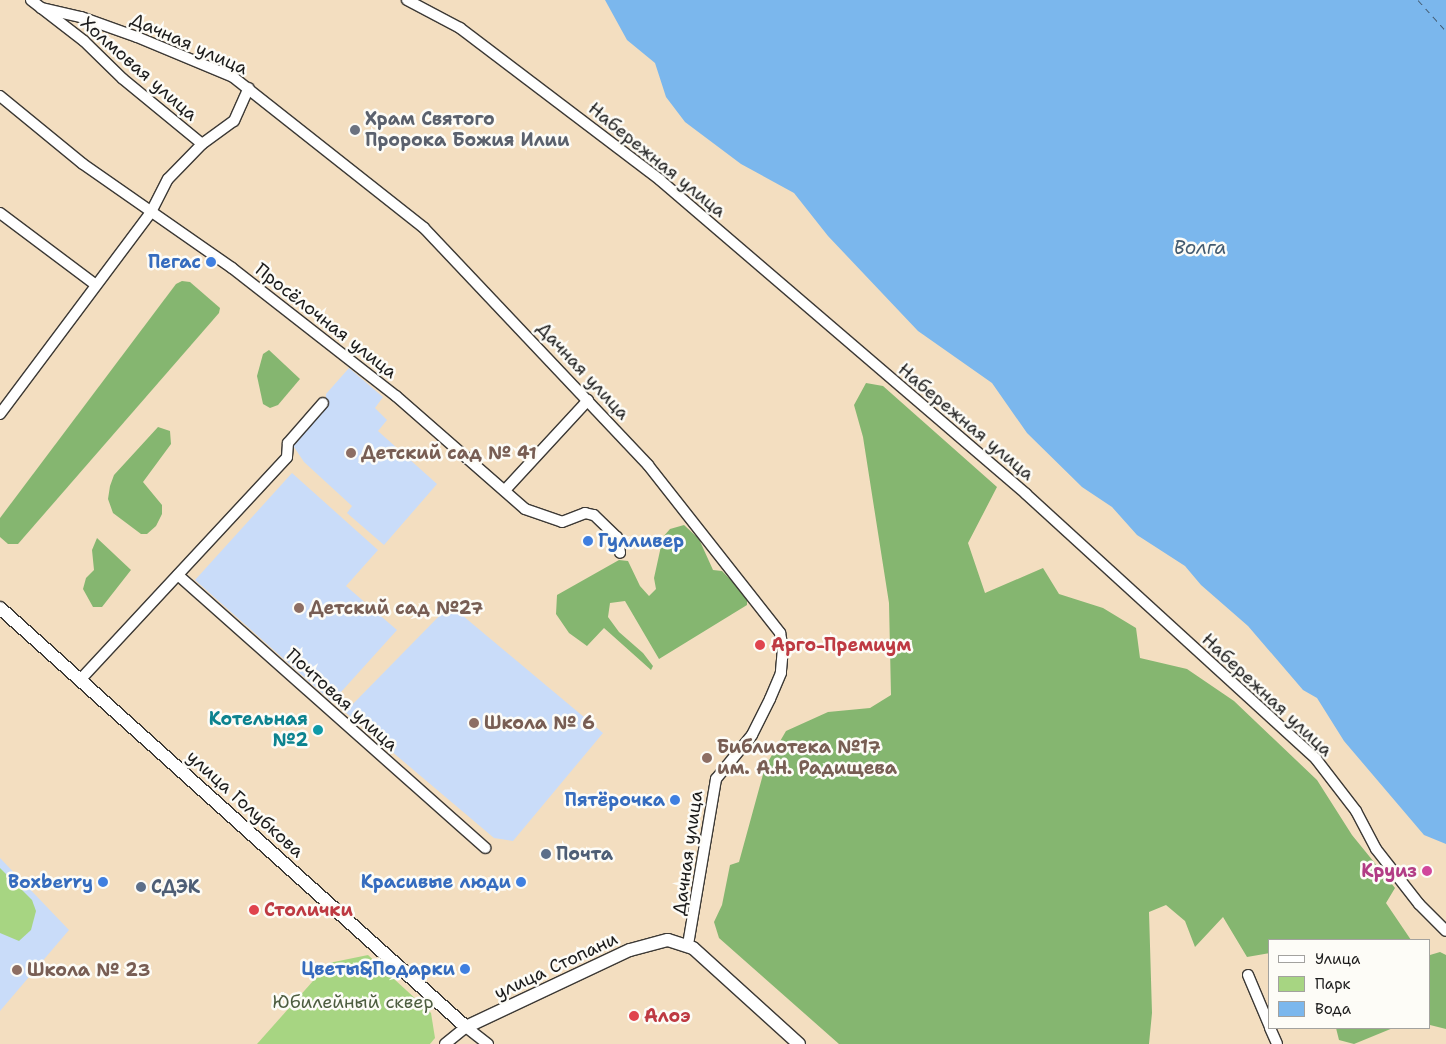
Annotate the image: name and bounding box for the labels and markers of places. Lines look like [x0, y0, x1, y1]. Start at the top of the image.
place label: Храм Святого Пророка Божия Илии [365, 109, 569, 152]
marker: Храм Святого Пророка Божия Илии [349, 124, 361, 136]
place label: Пегас [148, 251, 201, 273]
marker: Пегас [205, 256, 217, 268]
place label: Детский сад № 41 [361, 442, 537, 464]
marker: Детский сад № 41 [345, 447, 357, 459]
place label: Гулливер [598, 530, 684, 552]
marker: Гулливер [582, 535, 594, 547]
place label: Детский сад №27 [309, 597, 483, 619]
marker: Детский сад №27 [293, 602, 305, 614]
place label: Арго-Премиум [771, 634, 911, 656]
marker: Арго-Премиум [753, 638, 767, 652]
place label: Котельная №2 [209, 709, 308, 752]
place label: Школа № 6 [484, 712, 595, 734]
marker: Школа № 6 [468, 717, 480, 729]
marker: Котельная №2 [312, 724, 324, 736]
place label: Библиотека №17 им. А.Н. Радищева [717, 737, 897, 780]
marker: Библиотека №17 им. А.Н. Радищева [701, 752, 713, 764]
place label: Пятёрочка [565, 789, 665, 811]
marker: Пятёрочка [669, 794, 681, 806]
place label: Почта [556, 843, 613, 865]
marker: Почта [540, 848, 552, 860]
place label: Круиз [1361, 860, 1417, 882]
marker: Круиз [1421, 865, 1433, 877]
place label: Boxberry [8, 871, 93, 893]
place label: Красивые люди [361, 871, 511, 893]
marker: Boxberry [97, 876, 109, 888]
place label: СДЭК [151, 876, 200, 898]
marker: Красивые люди [515, 876, 527, 888]
marker: СДЭК [135, 881, 147, 893]
place label: Столички [264, 899, 353, 921]
marker: Столички [248, 904, 260, 916]
place label: Цветы&Подарки [301, 958, 455, 980]
place label: Школа № 23 [27, 959, 150, 981]
marker: Цветы&Подарки [459, 963, 471, 975]
marker: Школа № 23 [11, 964, 23, 976]
place label: Алоэ [644, 1005, 691, 1027]
marker: Алоэ [628, 1010, 640, 1022]

